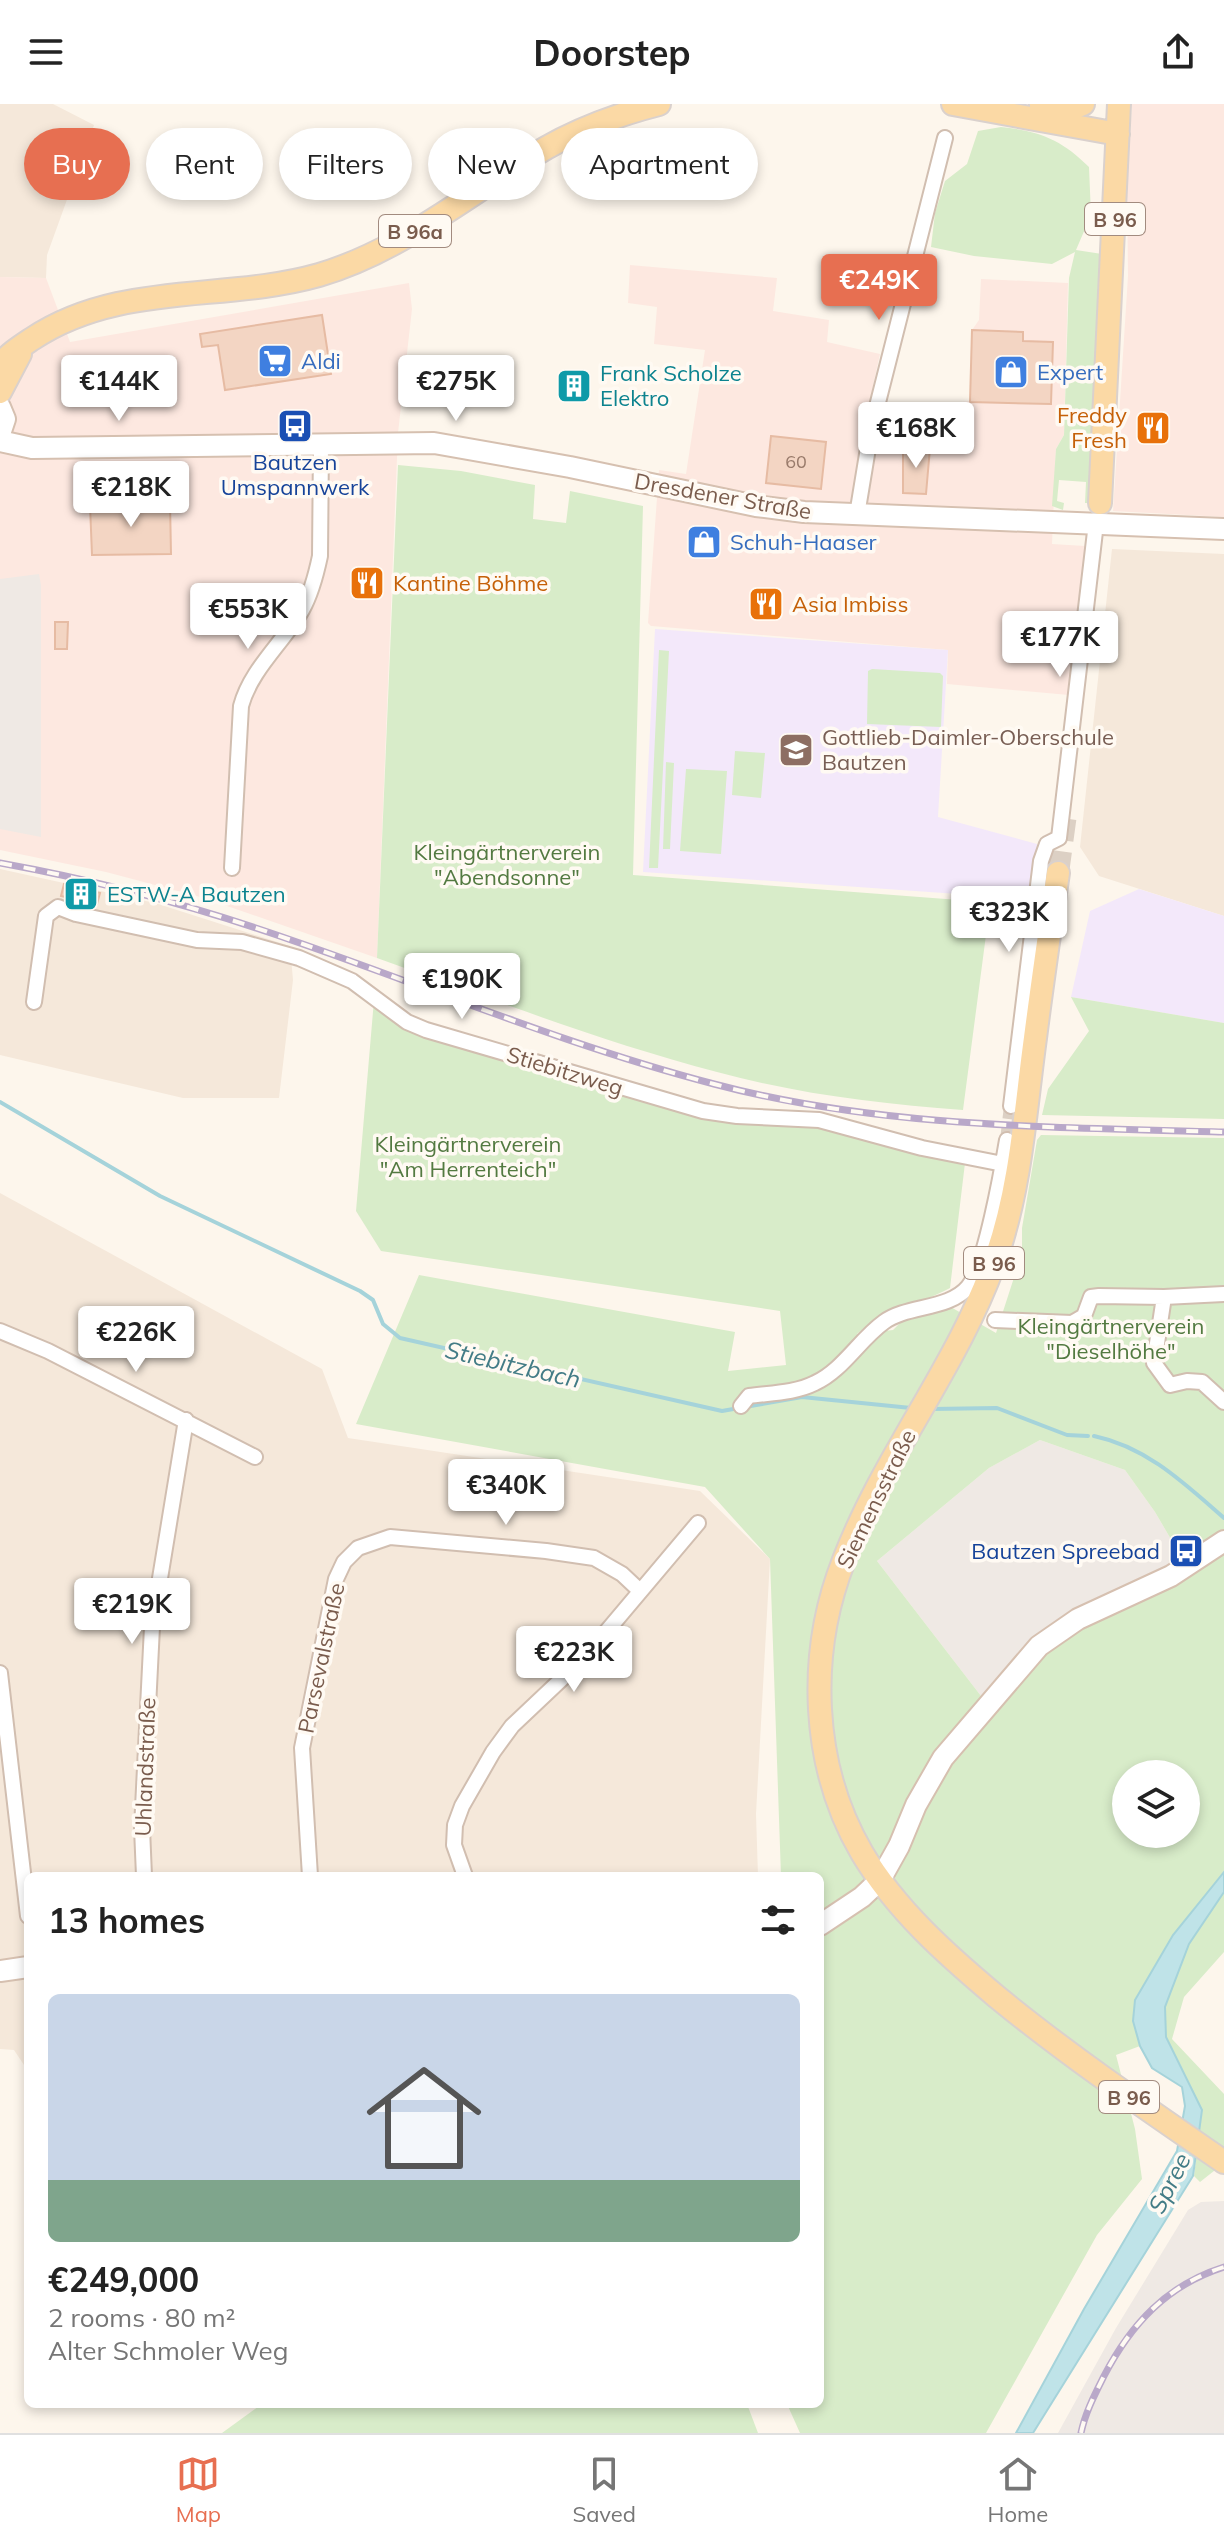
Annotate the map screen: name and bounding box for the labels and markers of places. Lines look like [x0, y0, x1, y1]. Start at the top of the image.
pin: €249K [823, 254, 935, 322]
supermarket icon: Aldi [256, 342, 294, 380]
place label: Aldi [301, 347, 341, 375]
shop icon: Expert [992, 353, 1030, 391]
pin: €144K [63, 355, 175, 423]
pin: €275K [400, 355, 512, 423]
place label: Expert [1037, 358, 1103, 386]
place label: Frank Scholze Elektro [600, 359, 742, 412]
building icon: Frank Scholze Elektro [555, 367, 593, 405]
place label: Freddy Fresh [1057, 401, 1127, 454]
pin: €168K [860, 402, 972, 470]
bus stop icon: Bautzen Umspannwerk [276, 407, 314, 445]
restaurant icon: Freddy Fresh [1134, 409, 1172, 447]
place label: Bautzen Umspannwerk [221, 448, 370, 501]
pin: €218K [75, 461, 187, 529]
shop icon: Schuh-Haaser [685, 523, 723, 561]
place label: Schuh-Haaser [730, 528, 877, 556]
restaurant icon: Kantine Böhme [348, 564, 386, 602]
place label: Kantine Böhme [393, 569, 548, 597]
pin: €553K [192, 583, 304, 651]
restaurant icon: Asia Imbiss [747, 585, 785, 623]
place label: Asia Imbiss [792, 590, 908, 618]
pin: €177K [1004, 611, 1116, 679]
place label: Gottlieb-Daimler-Oberschule Bautzen [822, 723, 1114, 776]
school or university icon: Gottlieb-Daimler-Oberschule Bautzen [777, 731, 815, 769]
building icon: ESTW-A Bautzen [62, 875, 100, 913]
place label: ESTW-A Bautzen [107, 880, 286, 908]
pin: €323K [953, 886, 1065, 954]
pin: €190K [406, 953, 518, 1021]
pin: €226K [80, 1306, 192, 1374]
pin: €340K [450, 1459, 562, 1527]
bus stop icon: Bautzen Spreebad [1167, 1532, 1205, 1570]
place label: Bautzen Spreebad [971, 1537, 1160, 1565]
pin: €219K [76, 1578, 188, 1646]
pin: €223K [518, 1626, 630, 1694]

